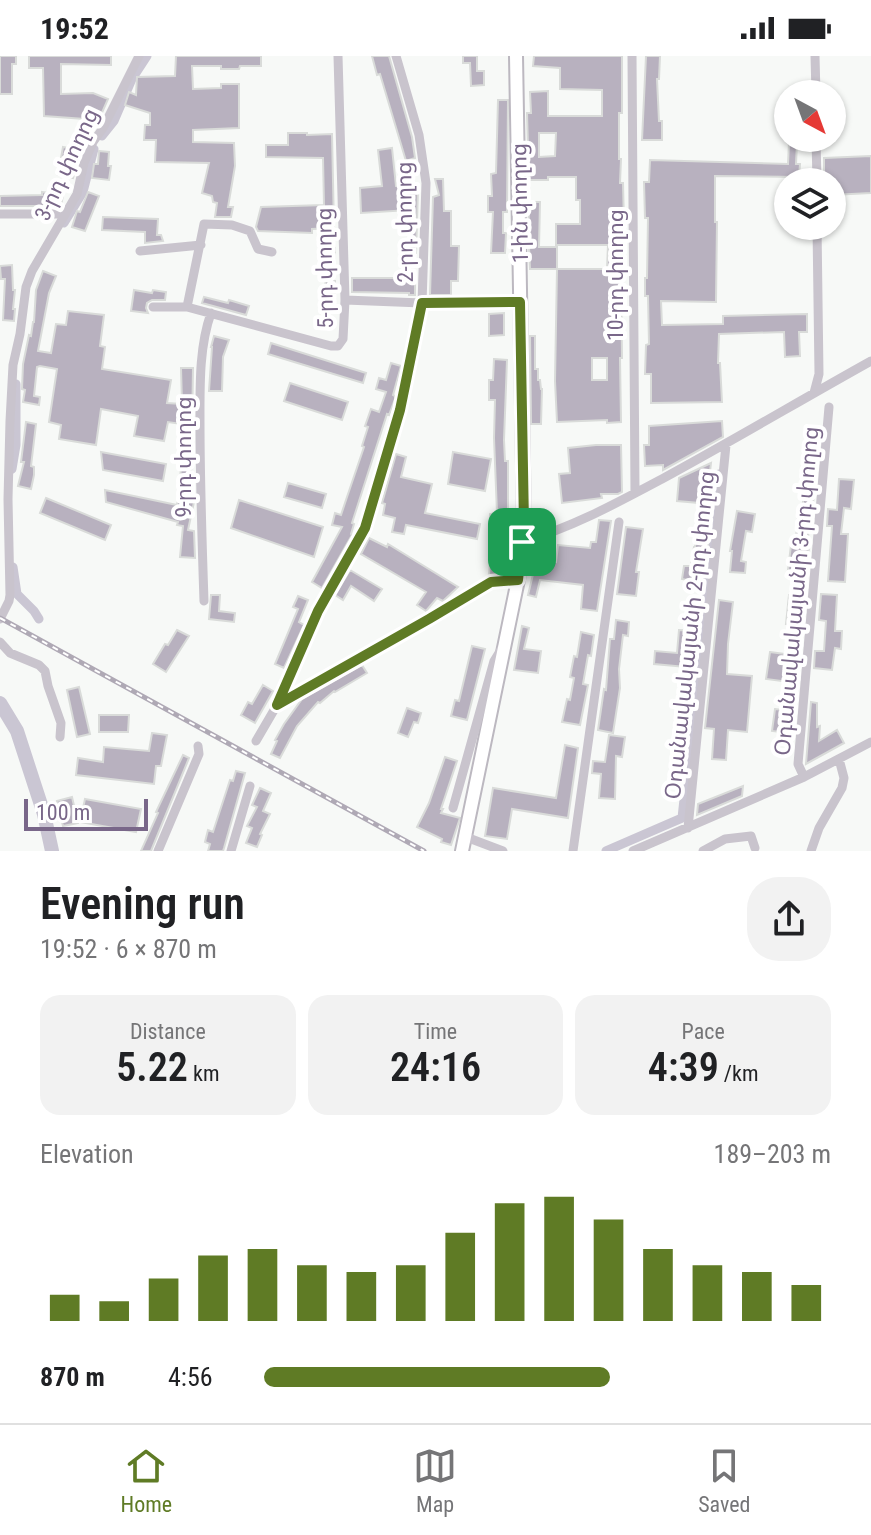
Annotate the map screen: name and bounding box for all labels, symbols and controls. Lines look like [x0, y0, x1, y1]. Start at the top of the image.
text: 19:52 [40, 11, 109, 46]
north arrow [774, 80, 846, 152]
map controls [774, 80, 846, 240]
street label: 3-րդ փողոց [30, 104, 103, 224]
street label: 1-ին փողոց [506, 143, 533, 263]
street label: 2-րդ փողոց [391, 161, 418, 283]
button: layers [774, 168, 846, 240]
street label: 5-րդ փողոց [311, 207, 338, 329]
street label: 10-րդ փողոց [603, 209, 628, 341]
street label: 9-րդ փողոց [171, 396, 196, 518]
street label: Օդանավակայանի 3-րդ փողոց [770, 425, 823, 757]
street label: Օդանավակայանի 2-րդ փողոց [660, 470, 719, 801]
pin [488, 508, 556, 576]
icon: arrive [500, 520, 544, 564]
scale bar [24, 795, 148, 831]
text: 100 m [36, 800, 90, 825]
button: share [747, 877, 831, 961]
text: Evening run [40, 878, 245, 930]
text: 19:52 · 6 × 870 m [40, 934, 217, 964]
text: Distance [130, 1019, 206, 1044]
text: Time [414, 1019, 457, 1044]
text: Pace [682, 1019, 725, 1044]
text: 5.22 [116, 1044, 188, 1091]
text: 24:16 [390, 1044, 481, 1091]
text: 4:39 [648, 1044, 719, 1091]
text: km [188, 1061, 219, 1086]
text: /km [719, 1061, 758, 1086]
text: Elevation [40, 1139, 134, 1169]
text: 189–203 m [714, 1139, 831, 1169]
text: 870 m [40, 1362, 105, 1392]
text: 4:56 [168, 1362, 213, 1392]
tab: Home [121, 1444, 172, 1517]
tab: Map [413, 1444, 457, 1517]
tab: Saved [698, 1444, 750, 1517]

